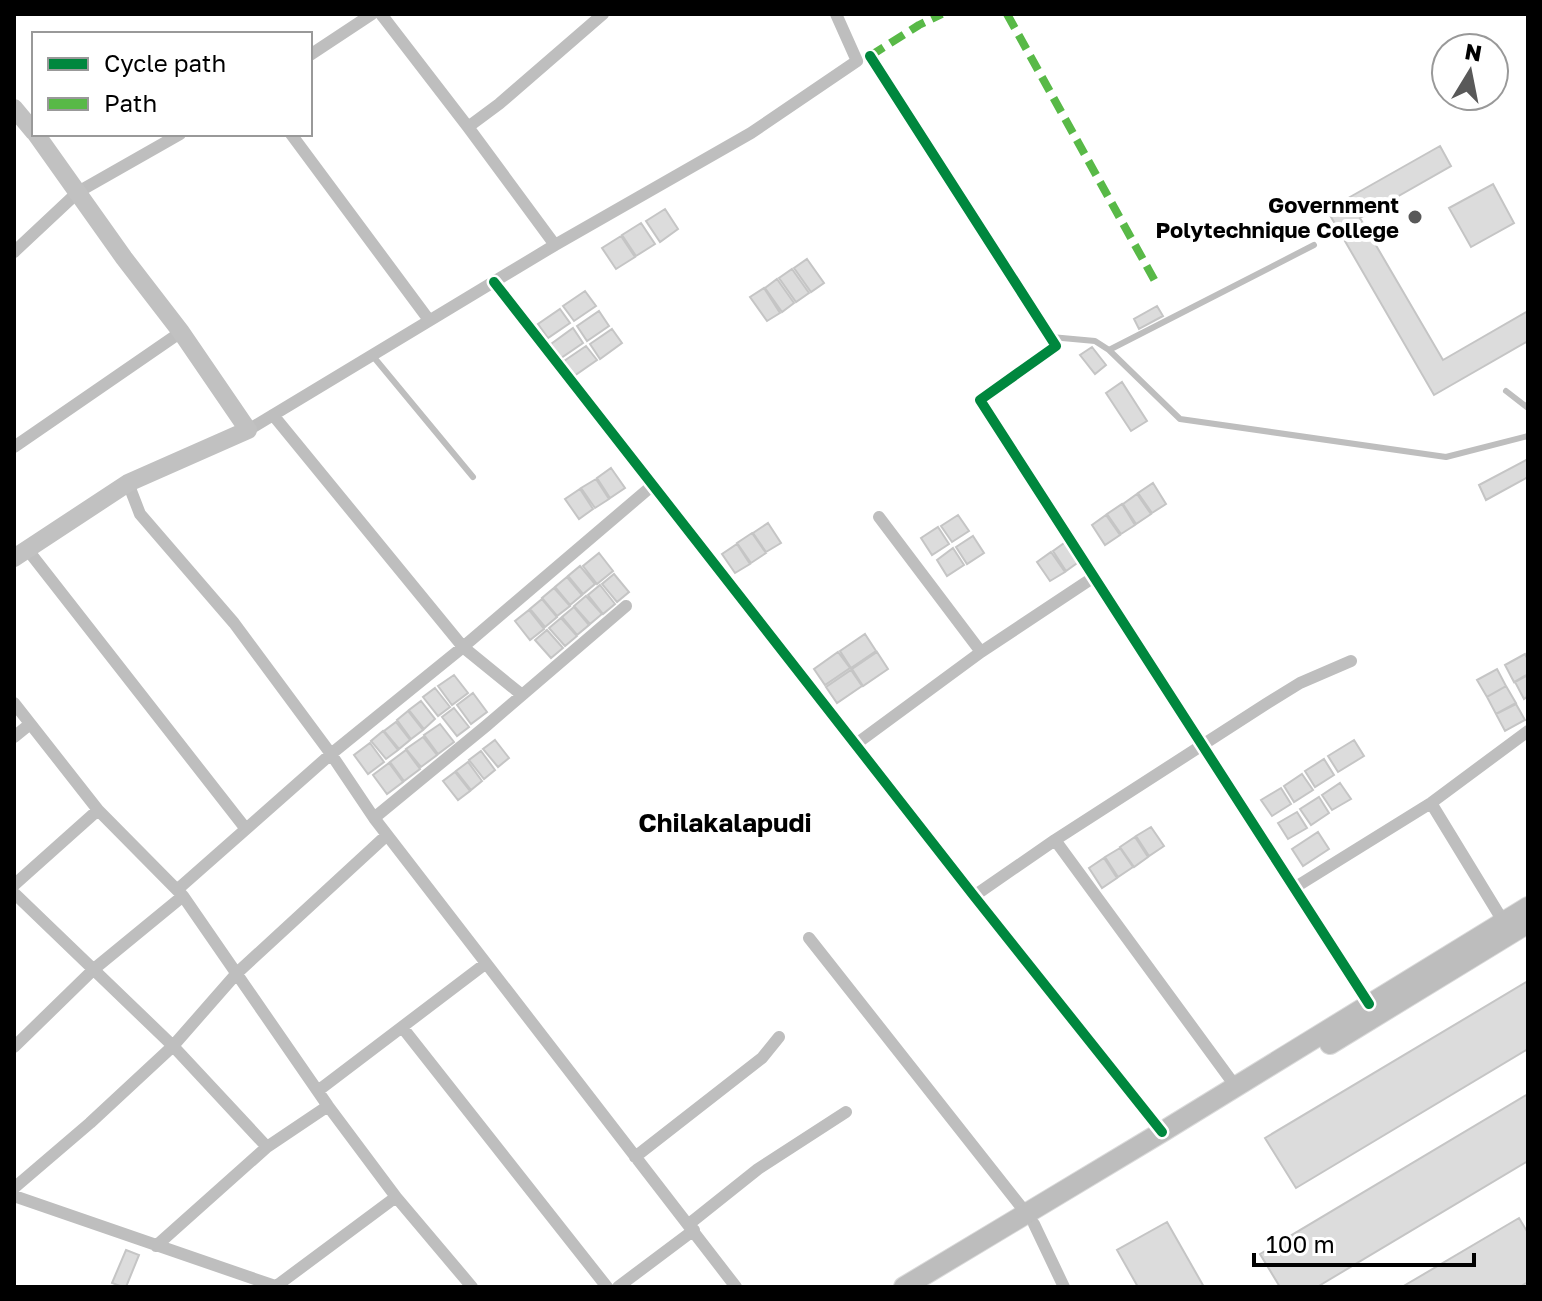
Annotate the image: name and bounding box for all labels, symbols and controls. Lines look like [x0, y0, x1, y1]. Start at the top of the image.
legend [32, 32, 312, 136]
north arrow [1430, 32, 1510, 112]
text: N [1463, 37, 1484, 67]
text: Cycle path [104, 48, 226, 77]
text: Path [104, 88, 157, 117]
place label: Government Polytechnique College [1156, 191, 1399, 243]
marker: Government Polytechnique College [1406, 208, 1424, 226]
district label: Chilakalapudi [638, 807, 812, 838]
scale bar [1254, 1217, 1474, 1267]
text: 100 m [1266, 1229, 1335, 1258]

